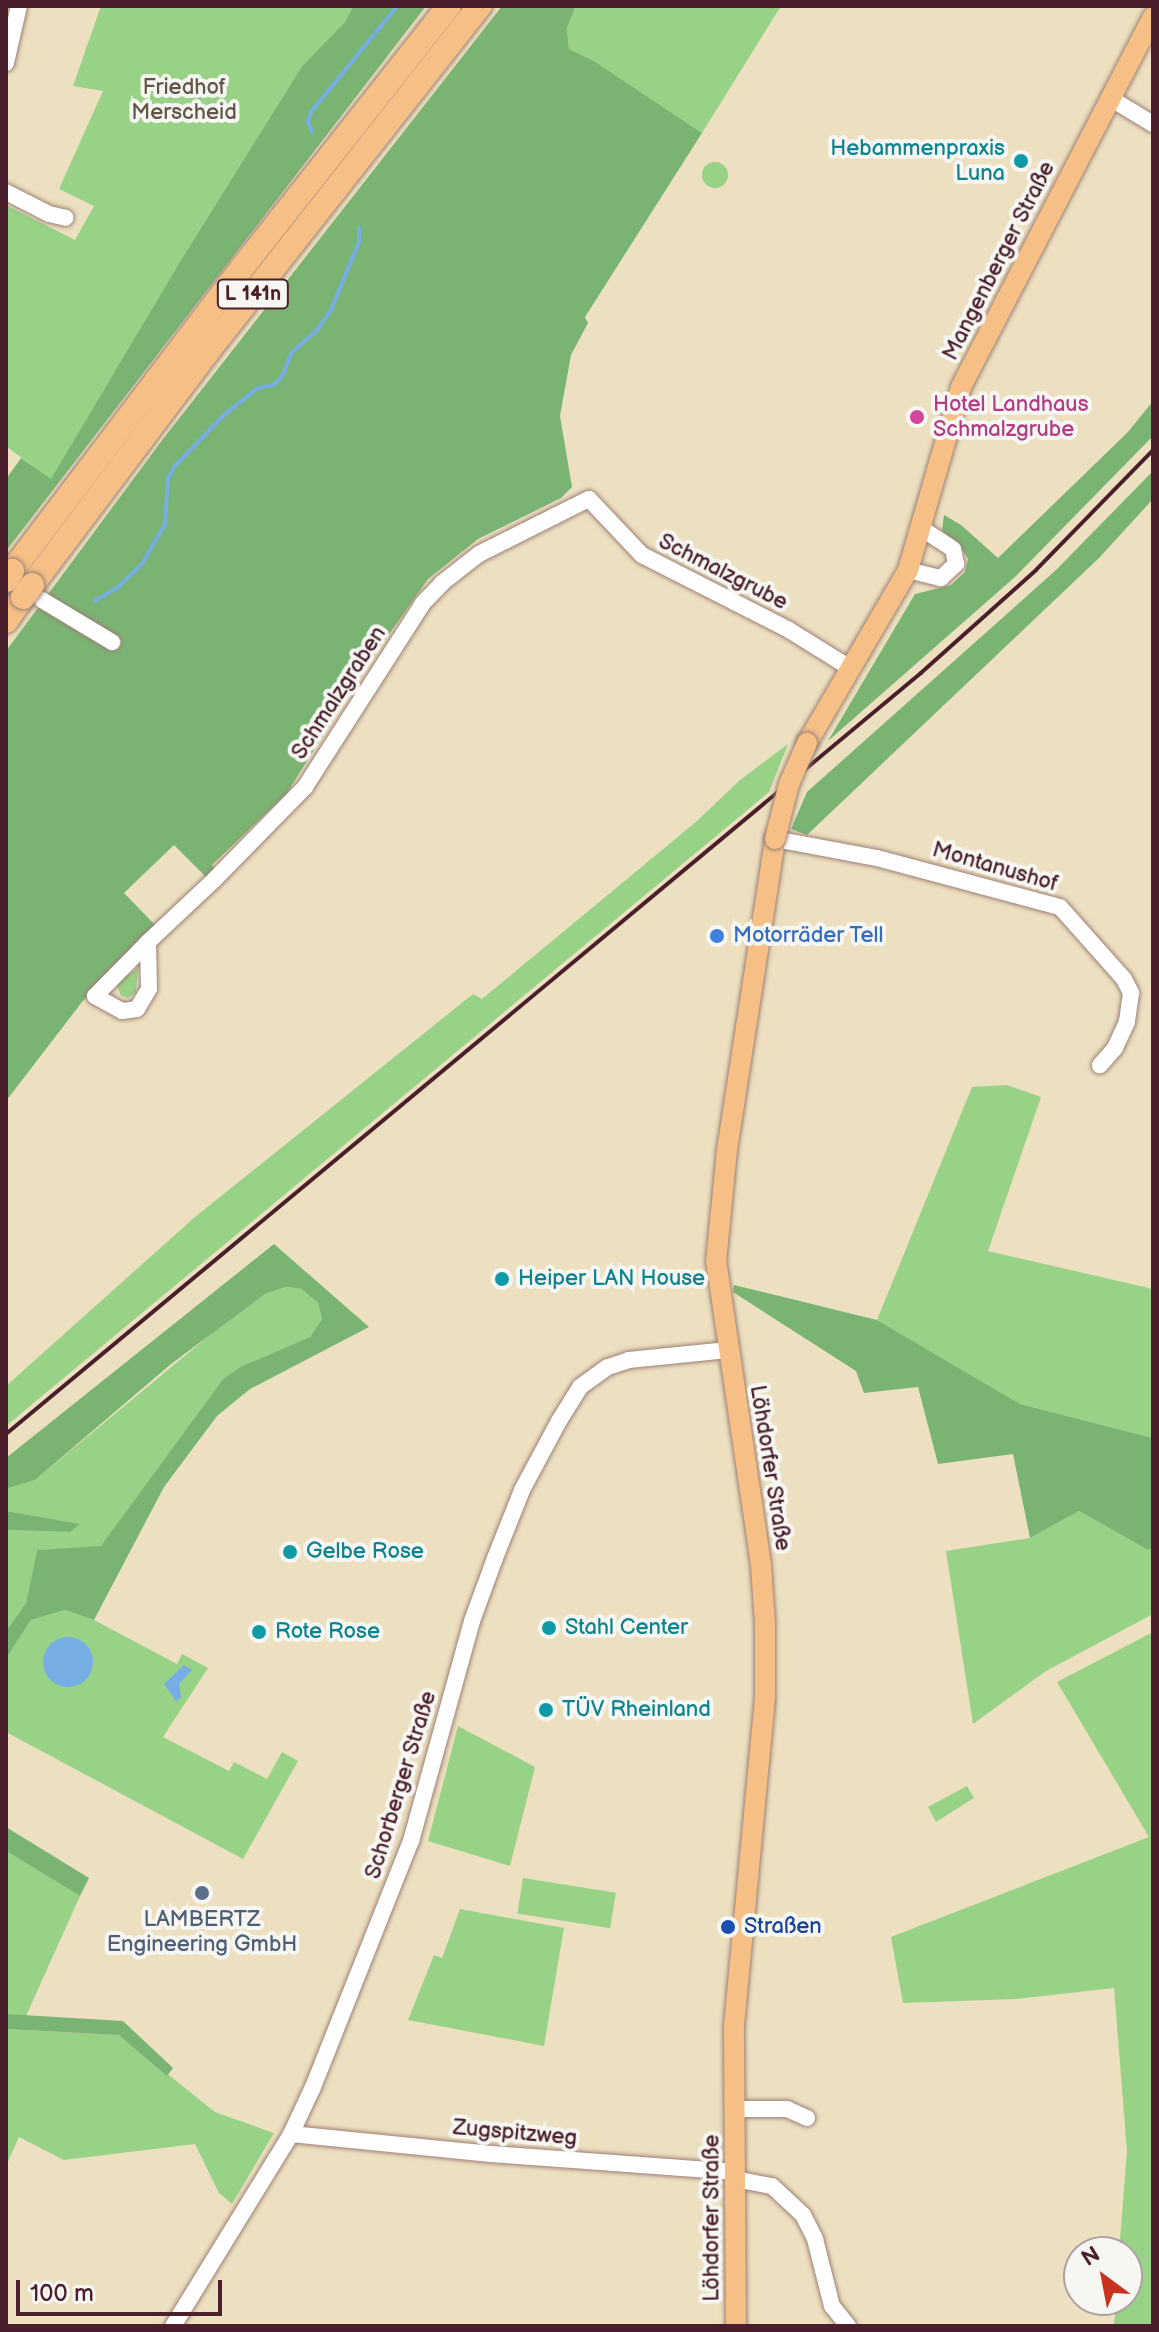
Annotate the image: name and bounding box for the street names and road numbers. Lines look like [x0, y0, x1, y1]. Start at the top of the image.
street label: Mangenberger Straße [937, 157, 1061, 365]
road number: L 141n [215, 278, 291, 310]
street label: Schmalzgrube [654, 528, 792, 616]
street label: Schmalzgraben [286, 621, 392, 765]
street label: Montanushof [929, 836, 1061, 898]
street label: Löhdorfer Straße [744, 1383, 796, 1553]
street label: Schorberger Straße [360, 1688, 442, 1882]
street label: Zugspitzweg [452, 2114, 578, 2152]
street label: Löhdorfer Straße [699, 2134, 725, 2302]

